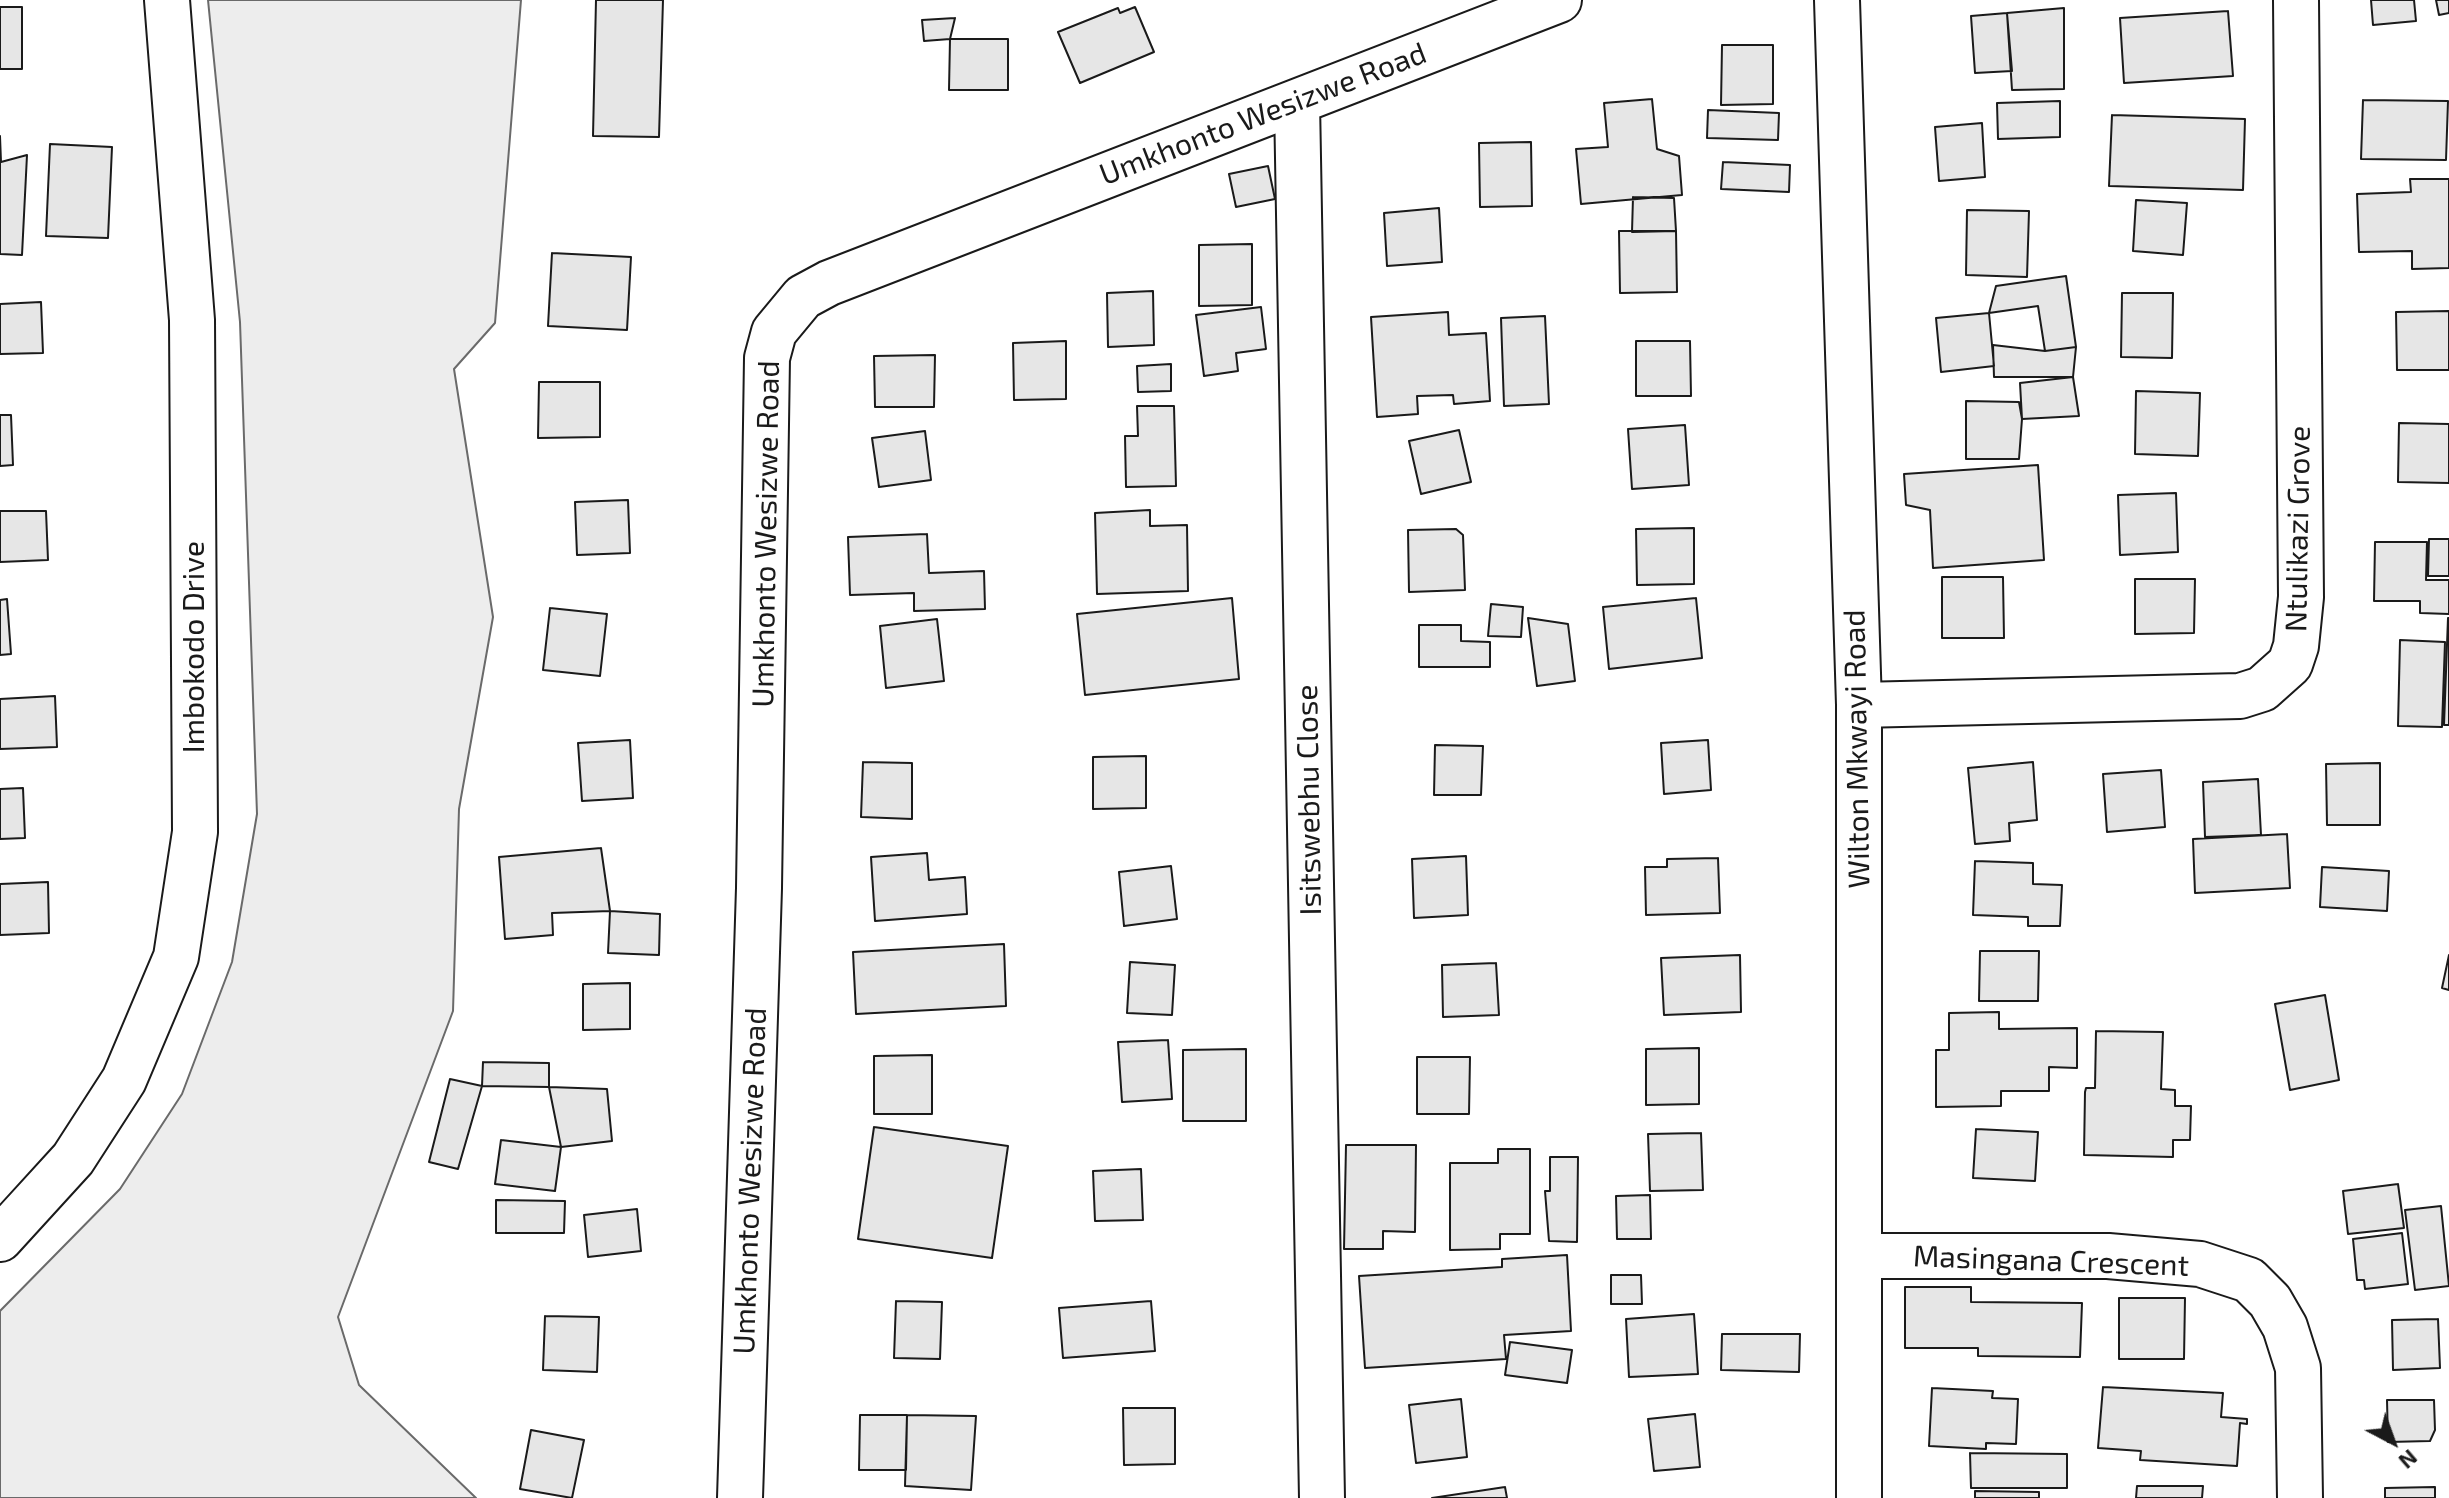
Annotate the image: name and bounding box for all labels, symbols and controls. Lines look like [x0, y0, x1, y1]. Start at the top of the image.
street label: Umkhonto Wesizwe Road [1095, 35, 1431, 193]
street label: Umkhonto Wesizwe Road [745, 360, 787, 708]
street label: Ntulikazi Grove [2278, 426, 2318, 632]
street label: Imbokodo Drive [176, 541, 212, 753]
street label: Wilton Mkwayi Road [1837, 609, 1877, 889]
street label: Isitswebhu Close [1289, 684, 1329, 916]
street label: Umkhonto Wesizwe Road [726, 1007, 774, 1355]
street label: Masingana Crescent [1912, 1238, 2190, 1284]
north arrow [2353, 1402, 2433, 1482]
text: N [2394, 1445, 2423, 1475]

